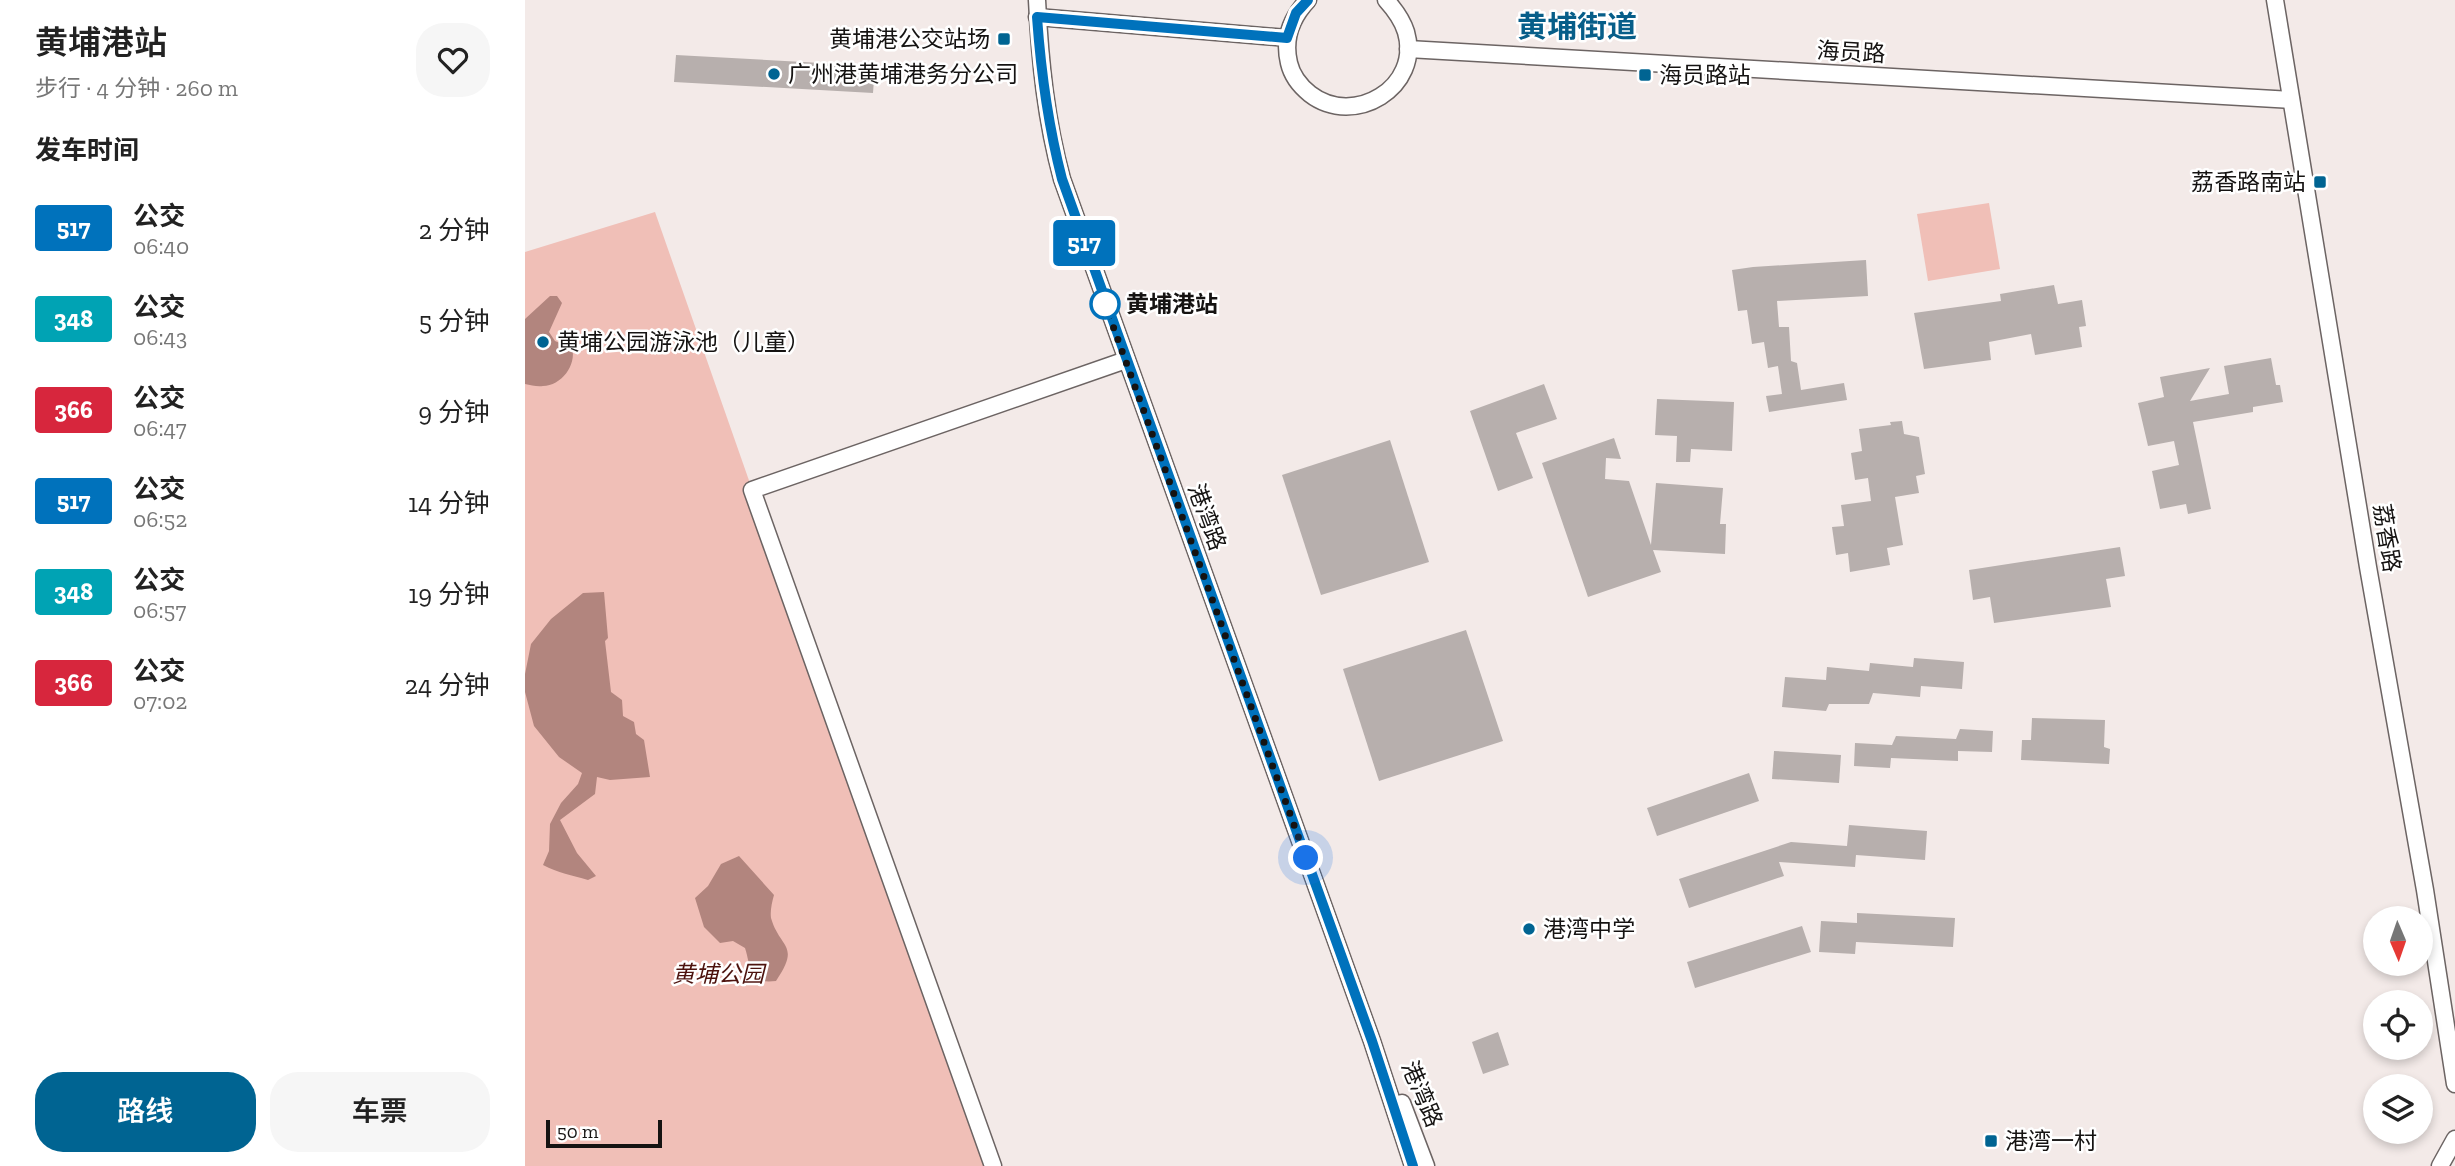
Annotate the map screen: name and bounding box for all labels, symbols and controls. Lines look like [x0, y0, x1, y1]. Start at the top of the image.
district label: 黄埔街道 [1517, 9, 1637, 45]
text: 黄埔港站 [35, 23, 167, 62]
button: heart [416, 23, 490, 97]
place label: 黄埔港公交站场 [829, 25, 990, 53]
marker: 黄埔港公交站场 [996, 31, 1012, 47]
street label: 海员路 [1816, 36, 1886, 68]
place label: 广州港黄埔港务分公司 [788, 60, 1018, 88]
place label: 海员路站 [1659, 61, 1751, 89]
marker: 广州港黄埔港务分公司 [766, 66, 782, 82]
marker: 海员路站 [1637, 67, 1653, 83]
text: 步行 · 4 分钟 · 260 m [35, 74, 238, 102]
text: 发车时间 [35, 134, 139, 166]
place label: 荔香路南站 [2191, 168, 2306, 196]
marker: 荔香路南站 [2312, 174, 2328, 190]
text: 公交 [133, 200, 185, 232]
text: 517 [57, 213, 90, 242]
text: 2 分钟 [419, 214, 490, 246]
line badge: 517 [1044, 220, 1124, 266]
text: 517 [1067, 228, 1101, 257]
text: 06:40 [133, 232, 189, 260]
marker: 黄埔港站 [1090, 289, 1120, 319]
place label: 黄埔港站 [1126, 290, 1218, 318]
text: 公交 [133, 291, 185, 323]
text: 348 [54, 304, 93, 333]
text: 5 分钟 [419, 305, 490, 337]
text: 06:43 [133, 323, 187, 351]
place label: 黄埔公园游泳池（儿童） [557, 328, 810, 356]
marker: 黄埔公园游泳池（儿童） [535, 334, 551, 350]
text: 公交 [133, 382, 185, 414]
text: 366 [54, 395, 93, 424]
text: 9 分钟 [418, 396, 490, 428]
text: 06:47 [133, 414, 186, 442]
text: 公交 [133, 473, 185, 505]
street label: 港湾路 [1182, 480, 1232, 554]
text: 517 [57, 486, 90, 515]
text: 14 分钟 [408, 487, 490, 519]
street label: 荔香路 [2368, 502, 2406, 574]
text: 06:52 [133, 505, 187, 533]
text: 公交 [133, 564, 185, 596]
text: 348 [54, 577, 93, 606]
text: 19 分钟 [408, 578, 490, 610]
text: 06:57 [133, 596, 186, 624]
text: 公交 [133, 655, 185, 687]
text: 366 [54, 668, 93, 697]
text: 24 分钟 [405, 669, 490, 701]
text: 07:02 [133, 687, 187, 715]
your location [1288, 840, 1323, 875]
north arrow [2363, 906, 2433, 976]
map controls [2363, 906, 2433, 1144]
place label: 港湾中学 [1543, 915, 1635, 943]
marker: 港湾中学 [1521, 921, 1537, 937]
park label: 黄埔公园 [672, 960, 767, 988]
button: locate [2363, 990, 2433, 1060]
street label: 港湾路 [1396, 1057, 1448, 1131]
button: 路线 [35, 1072, 256, 1152]
button: 车票 [270, 1072, 490, 1152]
button: layers [2363, 1074, 2433, 1144]
scale bar [546, 1117, 661, 1149]
text: 50 m [557, 1120, 598, 1143]
place label: 港湾一村 [2005, 1127, 2097, 1155]
marker: 港湾一村 [1983, 1133, 1999, 1149]

